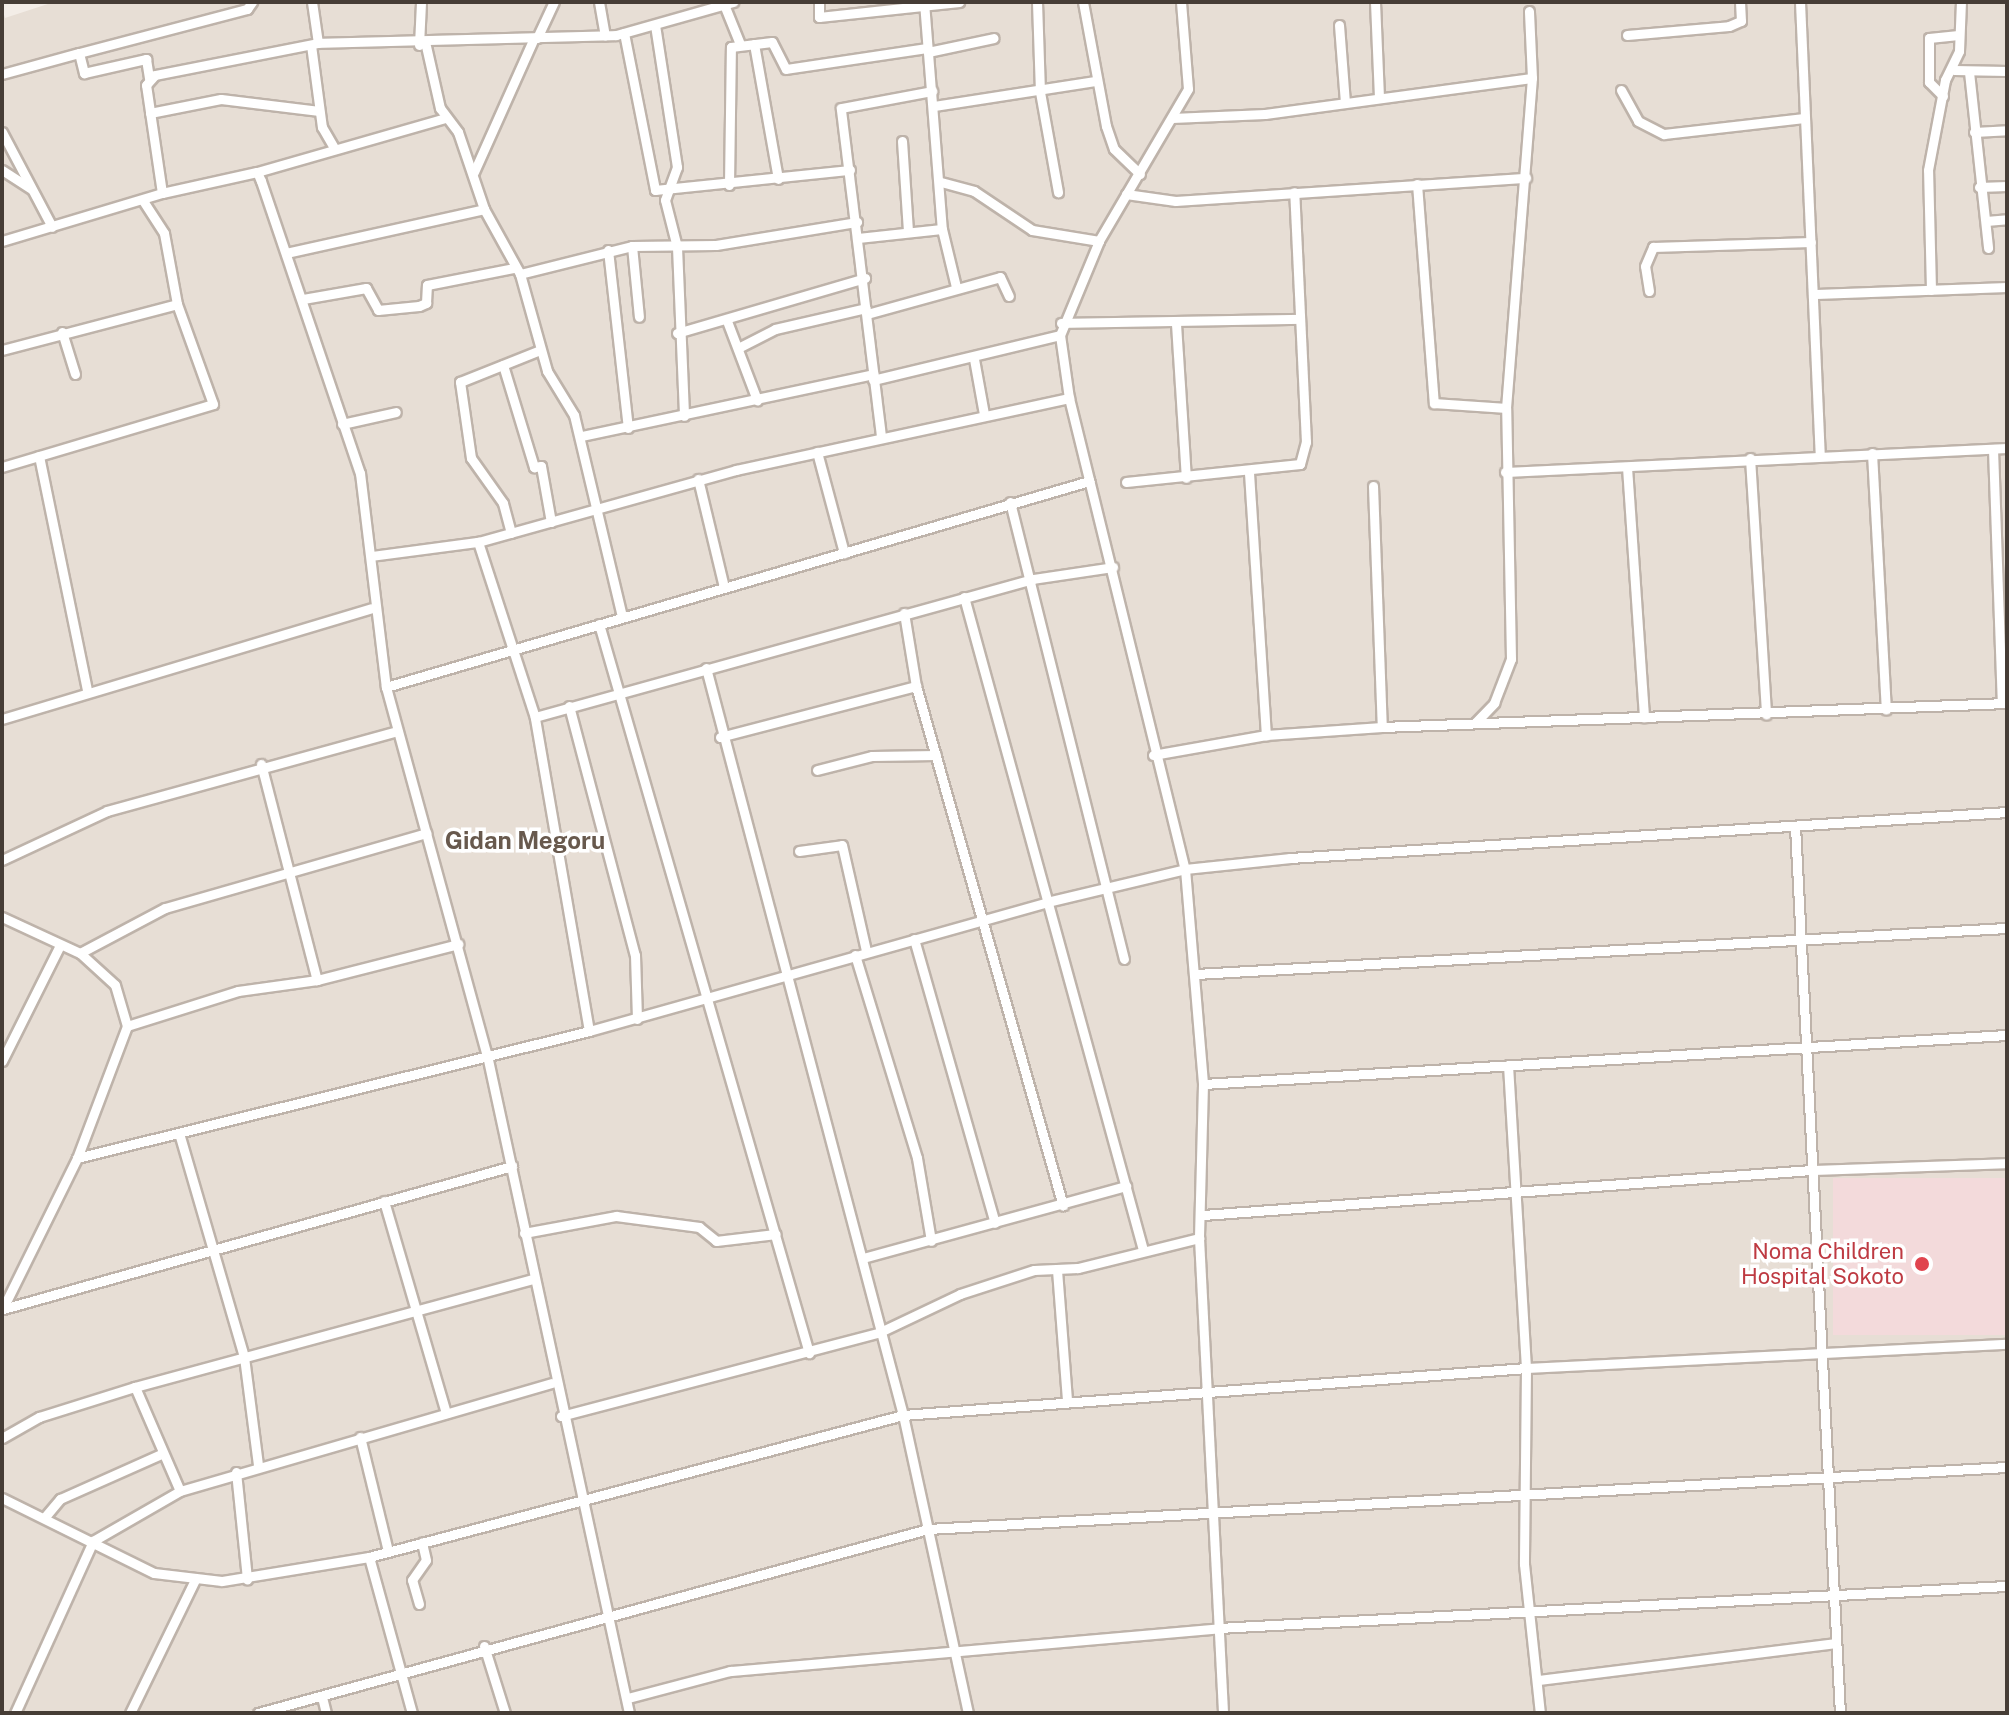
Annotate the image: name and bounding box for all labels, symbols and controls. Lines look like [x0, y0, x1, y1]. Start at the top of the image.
district label: Gidan Megoru [445, 827, 605, 855]
place label: Noma Children Hospital Sokoto [1741, 1238, 1904, 1290]
marker: Noma Children Hospital Sokoto [1911, 1253, 1933, 1275]

